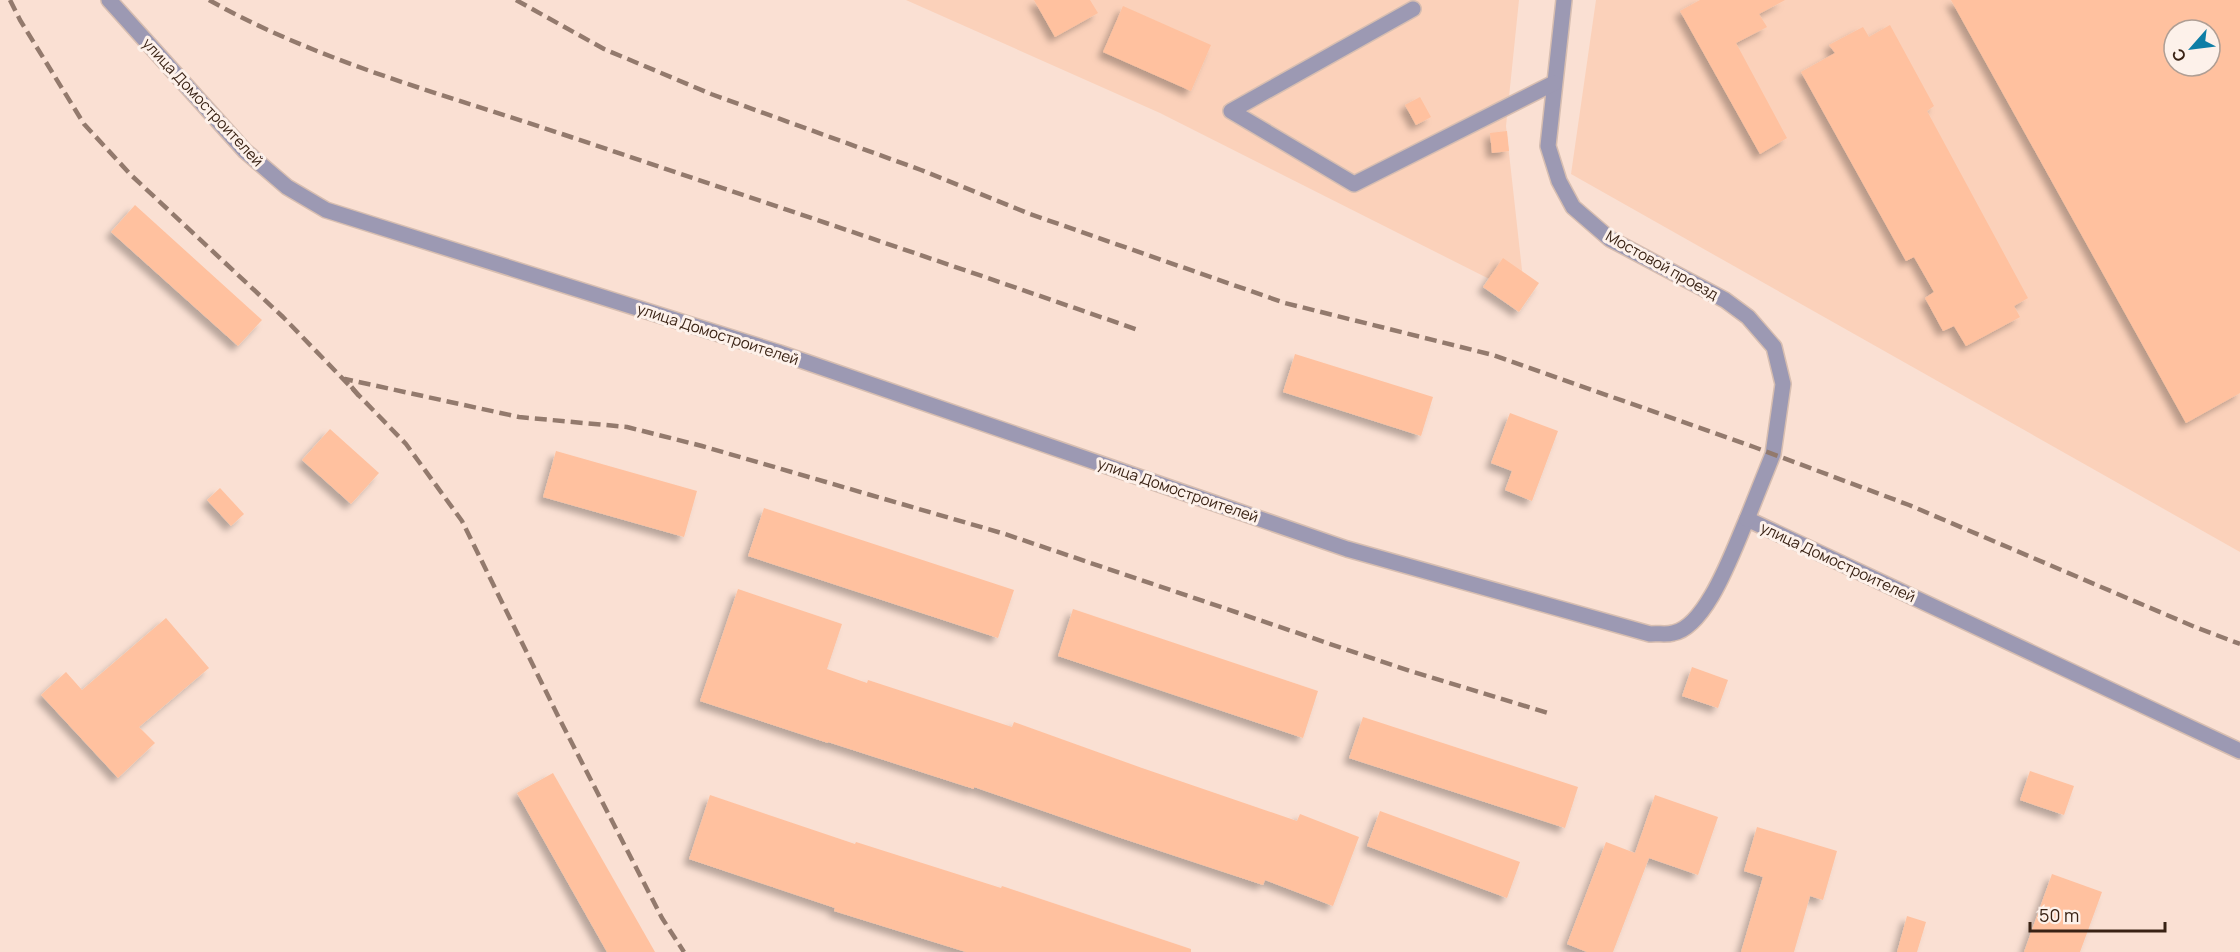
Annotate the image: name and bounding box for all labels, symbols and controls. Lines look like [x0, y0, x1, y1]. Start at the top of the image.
north arrow [2162, 18, 2222, 78]
street label: улица Домостроителей [138, 33, 268, 171]
text: С [2166, 45, 2191, 65]
street label: Мостовой проезд [1602, 225, 1722, 305]
street label: улица Домостроителей [634, 298, 802, 370]
street label: улица Домостроителей [1095, 453, 1261, 527]
street label: улица Домостроителей [1757, 517, 1919, 607]
scale bar [2030, 895, 2165, 933]
text: 50 m [2039, 903, 2079, 927]

